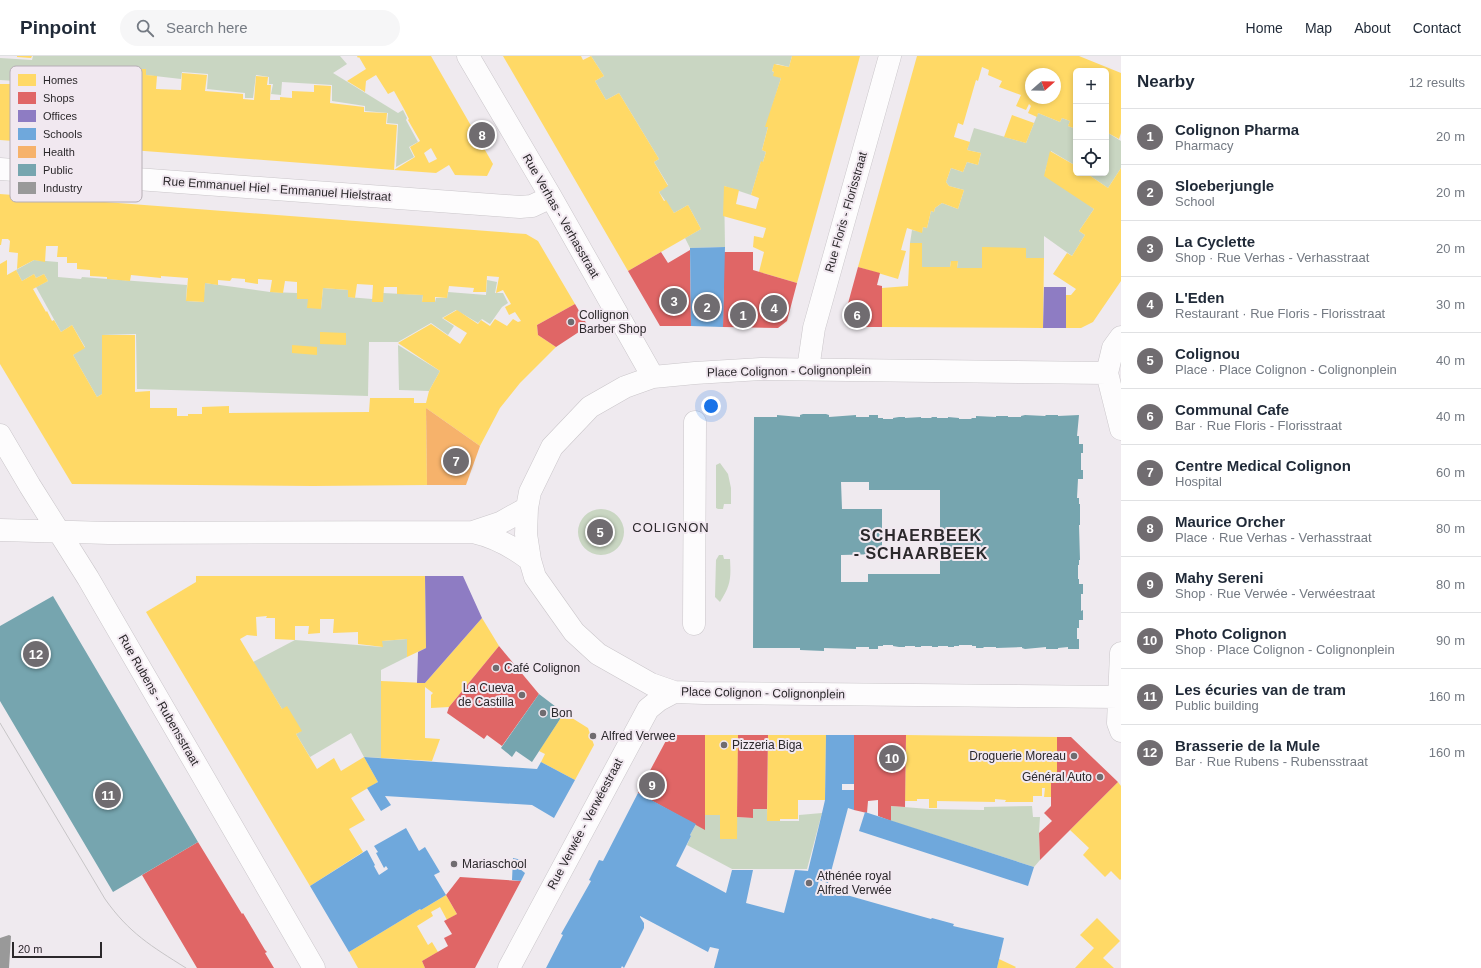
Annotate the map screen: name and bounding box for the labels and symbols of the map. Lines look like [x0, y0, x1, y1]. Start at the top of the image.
legend [10, 66, 142, 202]
north arrow [1025, 68, 1061, 104]
text: Homes [43, 74, 78, 86]
text: Shops [43, 92, 75, 104]
text: Offices [43, 110, 78, 122]
pin: 8 [469, 120, 495, 150]
text: Schools [43, 128, 83, 140]
text: Health [43, 146, 75, 158]
street label: Rue Floris - Florisstraat [822, 150, 870, 274]
street label: Rue Verhas - Verhasstraat [520, 152, 603, 281]
text: Public [43, 164, 73, 176]
street label: Rue Emmanuel Hiel - Emmanuel Hielstraat [162, 174, 392, 204]
text: Industry [43, 182, 83, 194]
pin: 3 [661, 286, 687, 316]
pin: 2 [694, 292, 720, 322]
pin: 4 [761, 293, 787, 323]
pin: 1 [730, 300, 756, 330]
pin: 6 [844, 300, 870, 330]
place label: Collignon Barber Shop [579, 308, 647, 336]
marker: Collignon Barber Shop [566, 317, 576, 327]
street label: Place Colignon - Colignonplein [707, 363, 871, 379]
your location [701, 396, 721, 416]
pin: 7 [443, 446, 469, 476]
pin: 5 [587, 517, 613, 547]
district label: COLIGNON [632, 520, 710, 535]
district label: SCHAERBEEK - SCHAARBEEK [854, 527, 988, 562]
street label: Rue Rubens - Rubensstraat [116, 632, 203, 768]
pin: 12 [23, 639, 49, 669]
place label: Café Colignon [504, 661, 580, 675]
marker: Café Colignon [491, 663, 501, 673]
place label: La Cueva de Castilla [458, 681, 514, 709]
street label: Place Colignon - Colignonplein [681, 685, 845, 701]
marker: La Cueva de Castilla [517, 690, 527, 700]
place label: Bon [551, 706, 572, 720]
marker: Bon [538, 708, 548, 718]
place label: Alfred Verwee [601, 729, 676, 743]
marker: Alfred Verwee [588, 731, 598, 741]
place label: Pizzeria Biga [732, 738, 802, 752]
marker: Pizzeria Biga [719, 740, 729, 750]
pin: 10 [879, 743, 905, 773]
place label: Droguerie Moreau [969, 749, 1066, 763]
marker: Droguerie Moreau [1069, 751, 1079, 761]
street label: Rue Verwée - Verwéestraat [545, 756, 626, 892]
pin: 9 [639, 770, 665, 800]
place label: Général Auto [1022, 770, 1092, 784]
marker: Général Auto [1095, 772, 1105, 782]
pin: 11 [95, 780, 121, 810]
place label: Mariaschool [462, 857, 527, 871]
marker: Mariaschool [449, 859, 459, 869]
place label: Athénée royal Alfred Verwée [817, 869, 892, 897]
marker: Athénée royal Alfred Verwée [804, 878, 814, 888]
scale bar [12, 940, 102, 959]

